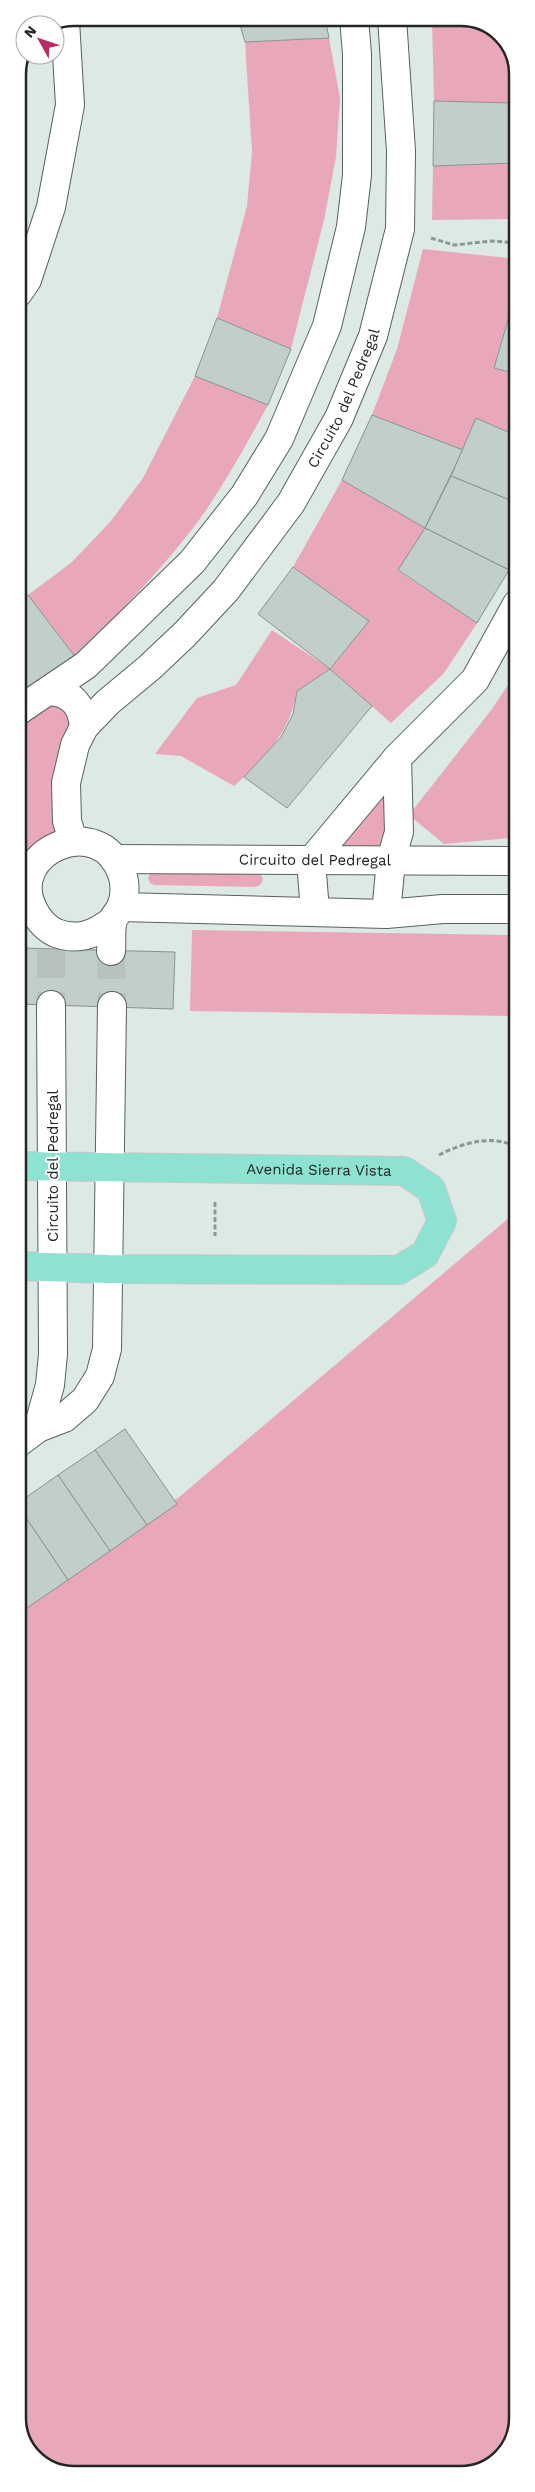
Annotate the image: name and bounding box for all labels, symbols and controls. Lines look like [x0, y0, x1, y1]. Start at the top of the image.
north arrow [15, 15, 65, 65]
text: N [21, 23, 40, 41]
street label: Circuito del Pedregal [304, 326, 384, 471]
street label: Circuito del Pedregal [239, 851, 392, 869]
street label: Circuito del Pedregal [44, 1090, 62, 1242]
street label: Avenida Sierra Vista [246, 1160, 392, 1180]

